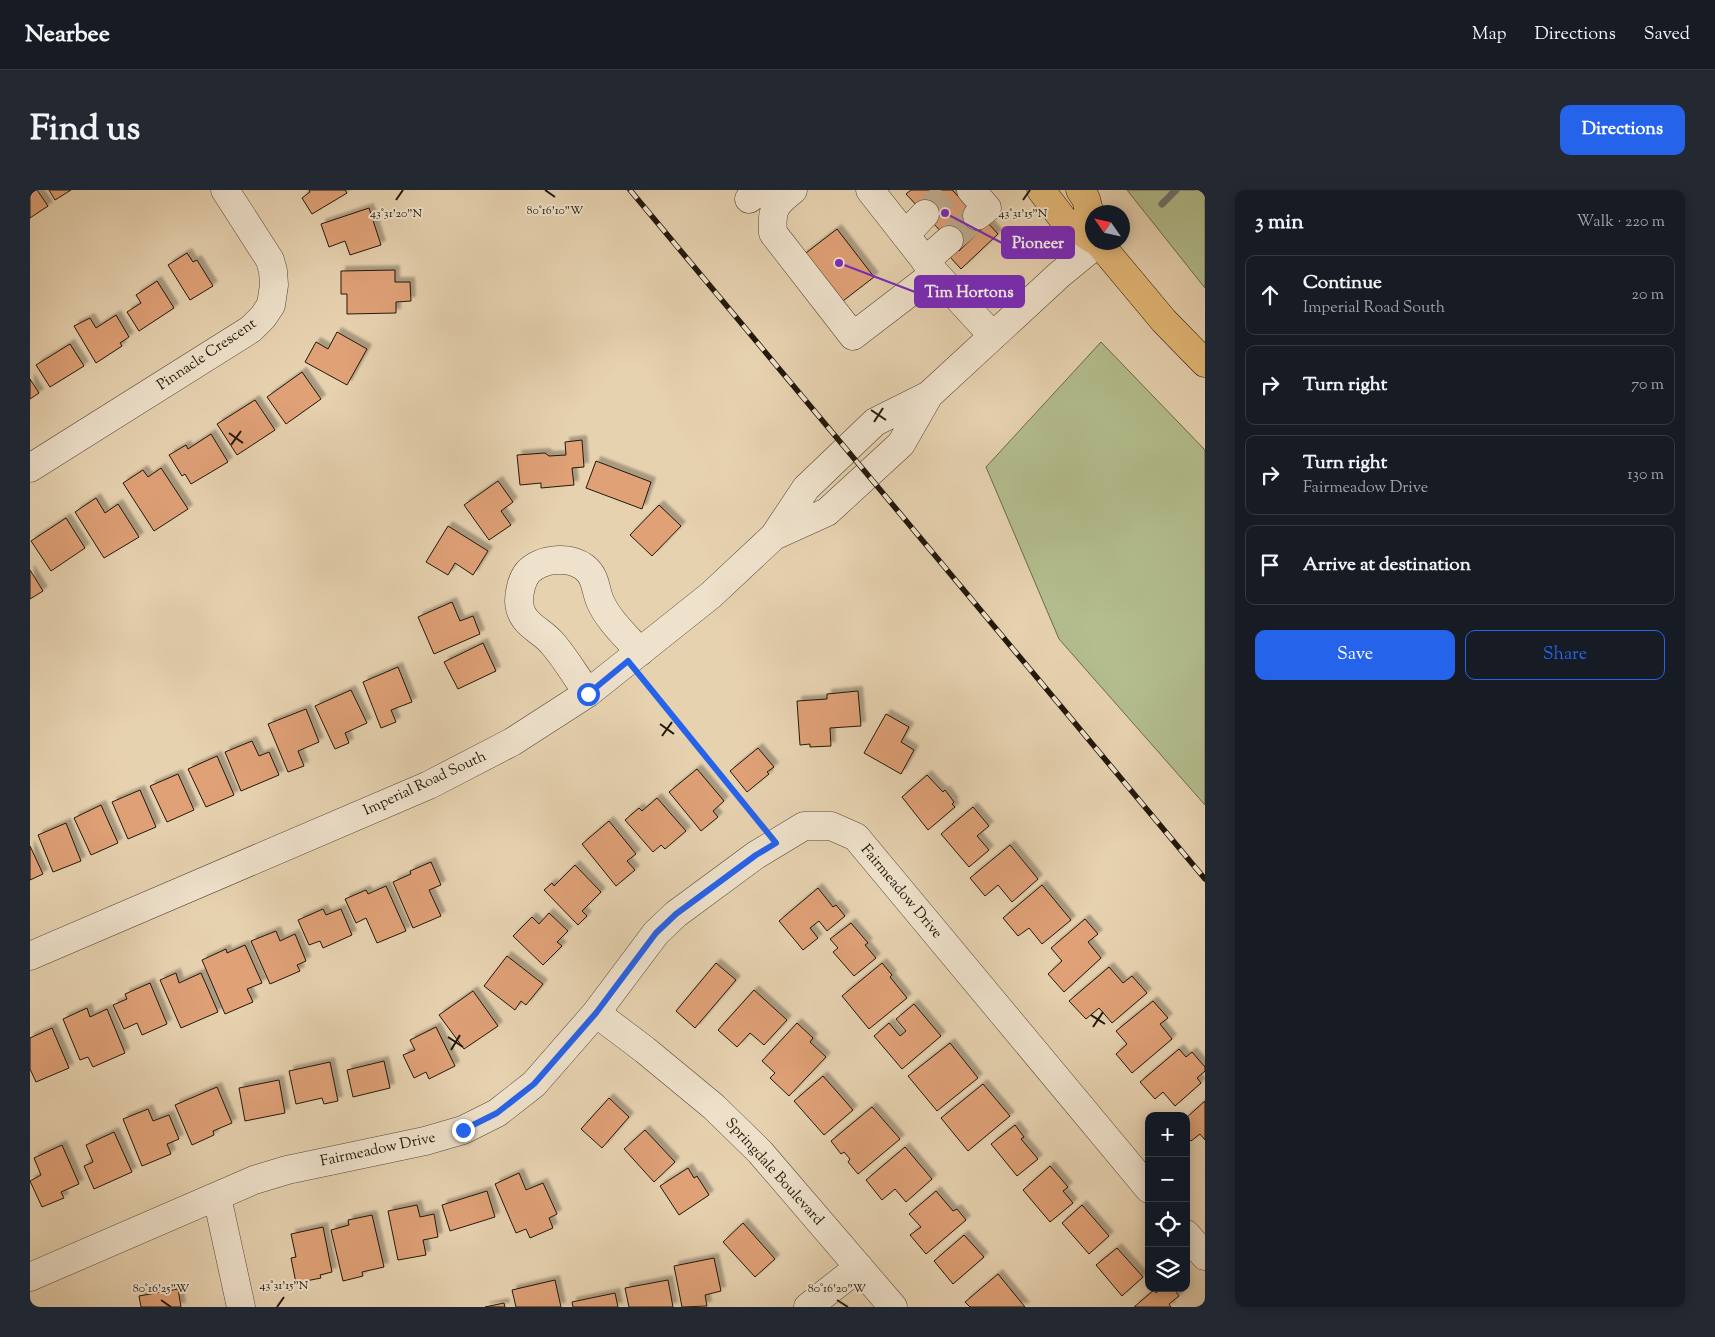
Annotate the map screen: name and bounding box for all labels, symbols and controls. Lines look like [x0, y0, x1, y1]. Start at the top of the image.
text: Nearbee [25, 18, 110, 52]
text: Map [1472, 22, 1507, 48]
text: Directions [1535, 22, 1616, 48]
text: Saved [1644, 22, 1690, 48]
text: Find us [30, 105, 140, 156]
button: Directions [1560, 105, 1685, 155]
text: 80°16'10"W [527, 202, 584, 220]
text: 43°31'20"N [370, 205, 423, 223]
text: 43°31'15"N [999, 205, 1048, 223]
north arrow [1085, 205, 1130, 250]
text: 3 min [1255, 208, 1304, 238]
text: Walk · 220 m [1577, 211, 1665, 234]
callout: Pioneer [1002, 227, 1074, 258]
text: Pioneer [1012, 233, 1065, 256]
text: Continue [1303, 270, 1382, 297]
callout: Tim Hortons [915, 276, 1024, 307]
icon: ahead [1256, 281, 1284, 309]
text: Tim Hortons [924, 282, 1014, 305]
text: 20 m [1631, 284, 1664, 307]
text: Imperial Road South [1303, 297, 1445, 320]
street label: Pinnacle Crescent [153, 314, 261, 396]
icon: right [1256, 371, 1284, 399]
text: Turn right [1303, 372, 1387, 399]
text: 70 m [1631, 374, 1664, 397]
text: Turn right [1303, 450, 1387, 477]
icon: right [1256, 461, 1284, 489]
text: 130 m [1627, 464, 1664, 487]
text: Fairmeadow Drive [1303, 477, 1428, 500]
icon: arrive [1256, 551, 1284, 579]
text: Arrive at destination [1303, 552, 1471, 579]
button: Save [1255, 630, 1455, 680]
button: Share [1465, 630, 1665, 680]
route start [577, 683, 600, 706]
street label: Imperial Road South [360, 746, 490, 822]
street label: Fairmeadow Drive [855, 840, 947, 944]
map controls [1145, 1112, 1190, 1292]
button: + [1145, 1112, 1190, 1157]
street label: Springdale Boulevard [720, 1114, 828, 1231]
route end [452, 1119, 475, 1142]
street label: Fairmeadow Drive [318, 1128, 438, 1172]
button: − [1145, 1157, 1190, 1202]
button: locate [1145, 1202, 1190, 1247]
button: layers [1145, 1247, 1190, 1292]
text: 43°31'15"N [260, 1277, 309, 1295]
text: 80°16'25"W [133, 1280, 190, 1298]
text: 80°16'20"W [808, 1280, 867, 1298]

